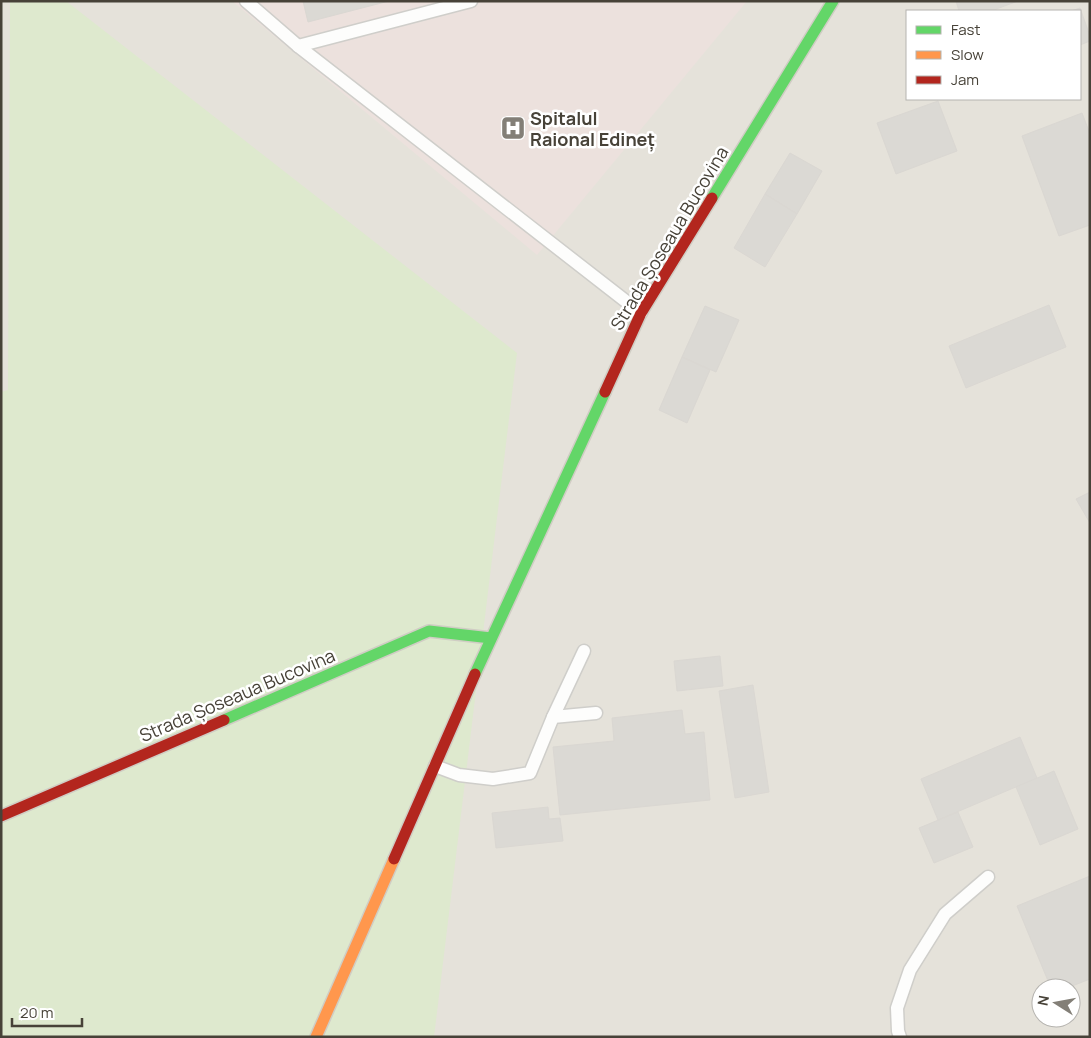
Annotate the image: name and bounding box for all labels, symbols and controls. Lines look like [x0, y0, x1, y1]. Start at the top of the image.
legend [906, 10, 1081, 100]
text: Fast [951, 19, 980, 40]
text: Slow [951, 44, 984, 65]
text: Jam [951, 69, 979, 90]
place label: Spitalul Raional Edineț [530, 106, 655, 152]
hospital icon: Spitalul Raional Edineț [500, 115, 526, 141]
street label: Strada Șoseaua Bucovina [605, 142, 733, 334]
street label: Strada Șoseaua Bucovina [136, 643, 338, 747]
north arrow [1031, 978, 1081, 1028]
text: N [1032, 994, 1053, 1007]
scale bar [12, 996, 82, 1028]
text: 20 m [20, 1002, 53, 1023]

